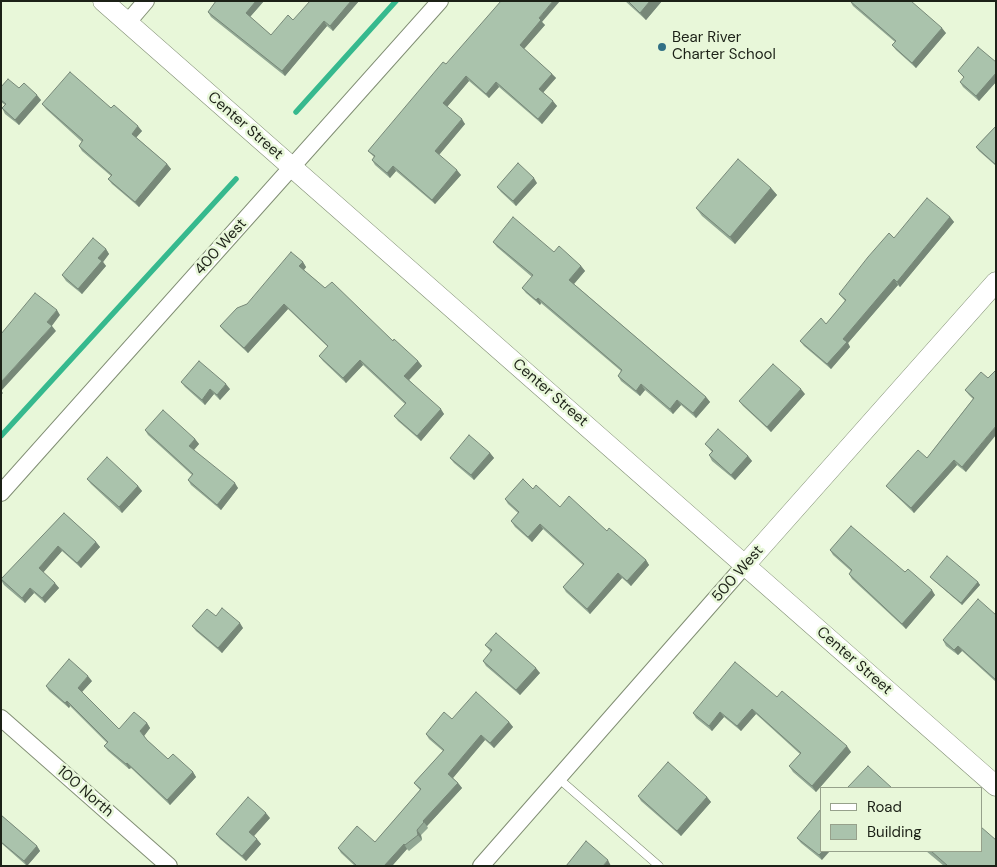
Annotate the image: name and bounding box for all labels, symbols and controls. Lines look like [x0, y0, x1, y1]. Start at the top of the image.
place label: Bear River Charter School [672, 29, 776, 64]
marker: Bear River Charter School [656, 41, 668, 53]
street label: Center Street [204, 88, 286, 164]
street label: 400 West [191, 215, 251, 279]
street label: Center Street [509, 355, 591, 431]
street label: 500 West [709, 542, 767, 606]
street label: Center Street [813, 623, 895, 699]
street label: 100 North [53, 763, 117, 821]
legend [820, 787, 982, 852]
text: Road [867, 797, 902, 817]
text: Building [867, 822, 922, 842]

